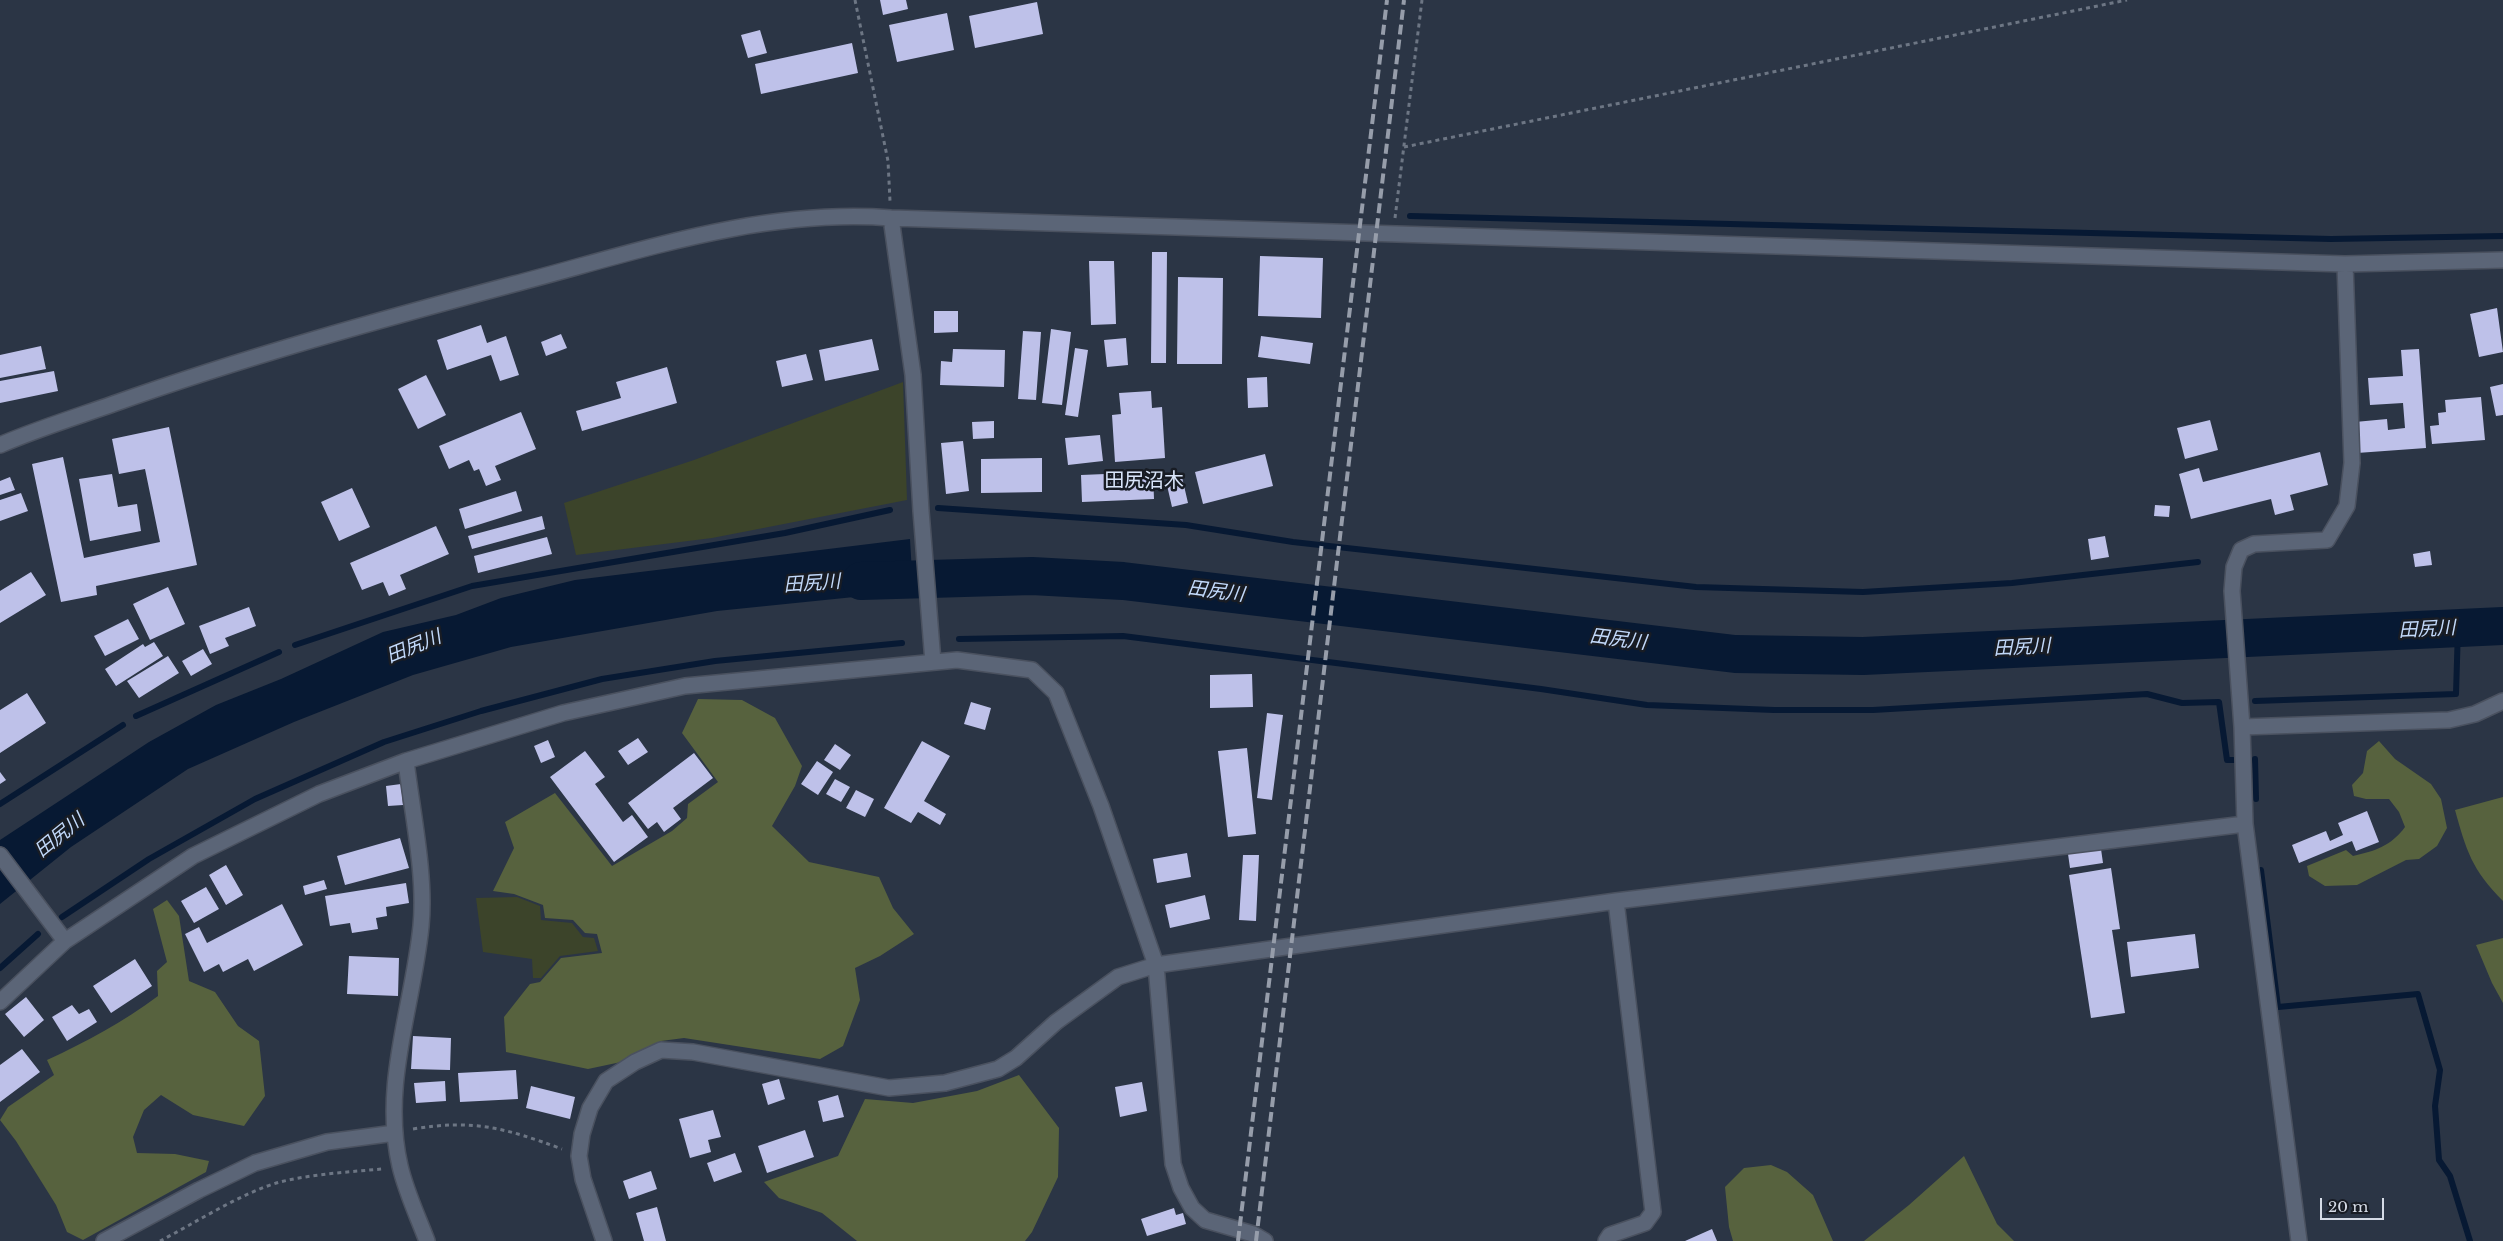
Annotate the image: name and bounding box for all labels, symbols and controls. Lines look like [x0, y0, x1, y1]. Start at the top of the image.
district label: 田尻沼木 [1104, 469, 1184, 493]
water label: 田尻川 [783, 571, 841, 597]
water label: 田尻川 [1186, 577, 1246, 607]
water label: 田尻川 [2398, 617, 2456, 643]
water label: 田尻川 [1588, 625, 1648, 655]
water label: 田尻川 [383, 626, 445, 668]
water label: 田尻川 [1993, 635, 2051, 661]
water label: 田尻川 [31, 809, 89, 863]
scale bar [2323, 1188, 2387, 1220]
text: 20 m [2328, 1197, 2368, 1216]

